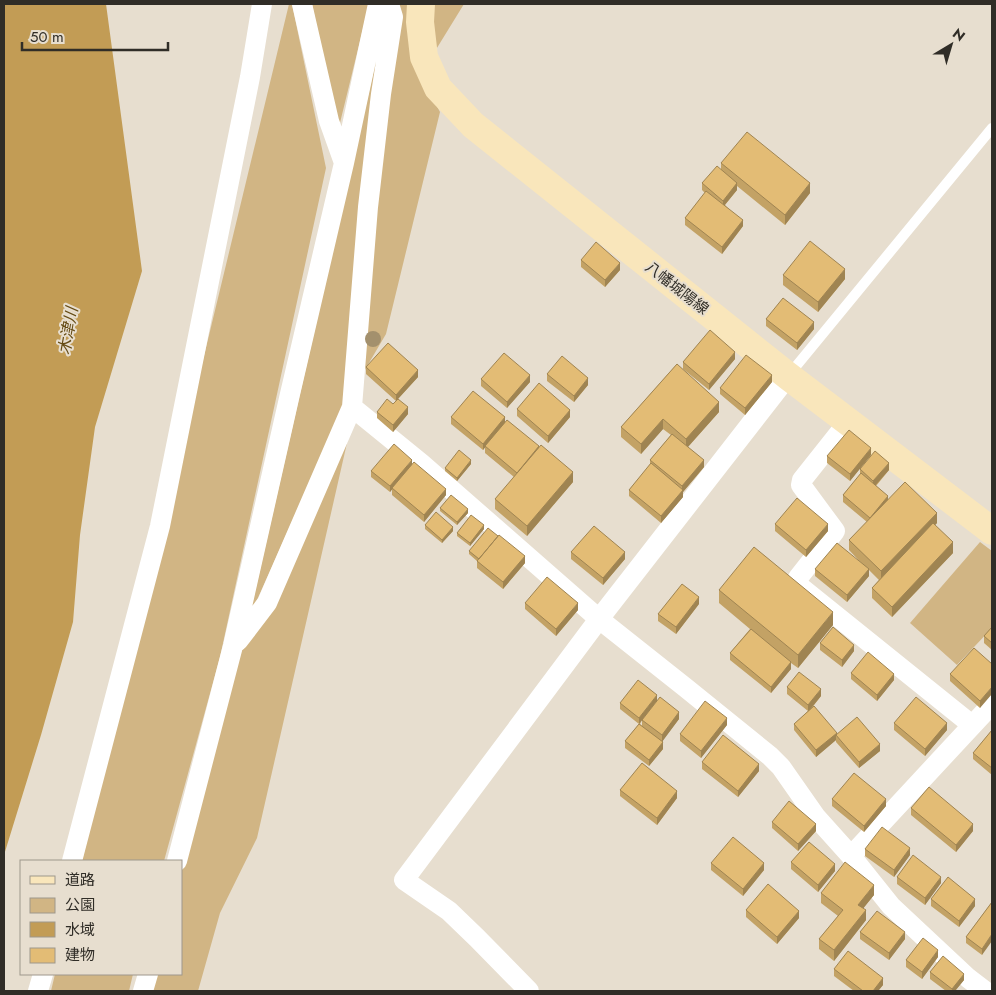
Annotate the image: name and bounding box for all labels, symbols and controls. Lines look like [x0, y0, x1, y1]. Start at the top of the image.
scale bar [22, 20, 169, 52]
north arrow [926, 20, 976, 70]
text: N [948, 23, 970, 46]
text: 50 m [30, 26, 64, 48]
street label: 八幡城陽線 [641, 256, 713, 320]
water label: 木津川 [53, 303, 84, 357]
legend [20, 860, 182, 975]
text: 道路 [65, 869, 95, 891]
text: 公園 [65, 894, 95, 916]
text: 水域 [65, 919, 95, 941]
text: 建物 [65, 944, 95, 966]

